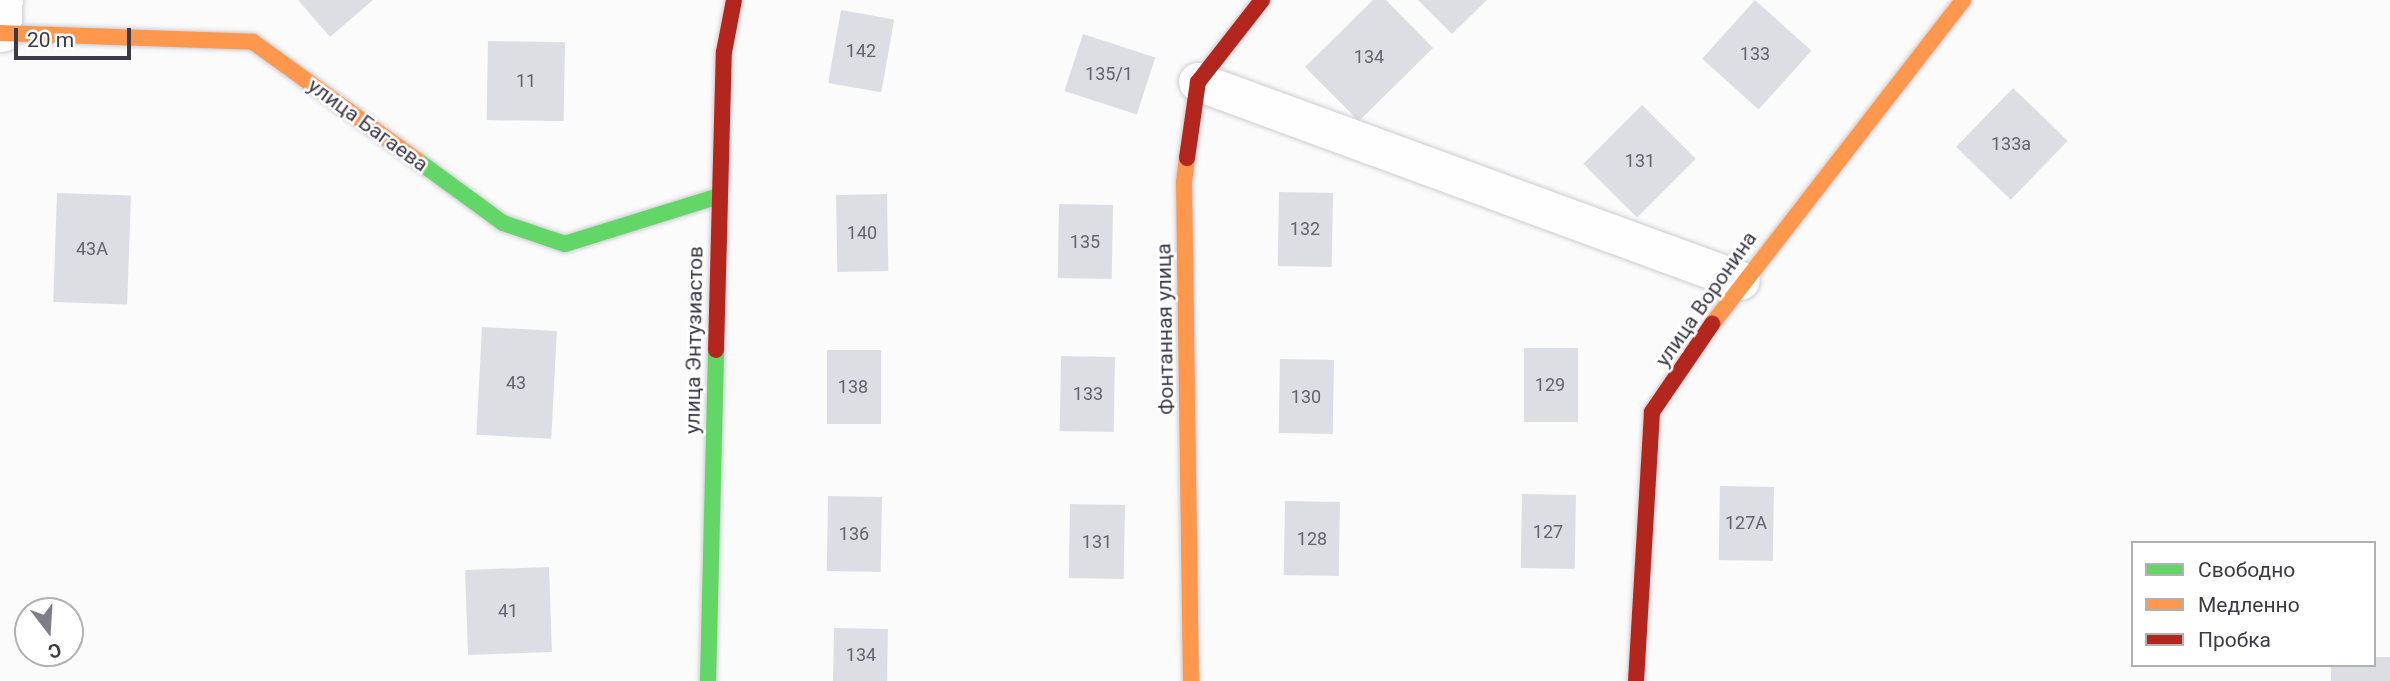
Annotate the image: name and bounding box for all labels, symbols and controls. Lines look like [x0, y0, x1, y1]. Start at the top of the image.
scale bar [18, 14, 135, 58]
text: 20 m [27, 28, 74, 52]
house number: 142 [846, 40, 876, 62]
house number: 133 [1740, 43, 1770, 65]
house number: 134 [1354, 46, 1384, 68]
house number: 135/1 [1085, 63, 1133, 85]
house number: 11 [516, 70, 536, 92]
street label: улица Багаева [303, 73, 433, 177]
house number: 133а [1991, 133, 2031, 155]
house number: 131 [1625, 150, 1655, 172]
house number: 132 [1290, 218, 1320, 240]
house number: 140 [847, 222, 877, 244]
street label: улица Воронина [1650, 226, 1762, 372]
house number: 135 [1070, 231, 1100, 253]
house number: 43А [76, 238, 108, 260]
street label: Фонтанная улица [1151, 243, 1179, 415]
street label: улица Энтузиастов [680, 246, 708, 434]
house number: 43 [506, 372, 526, 394]
house number: 129 [1535, 374, 1565, 396]
house number: 138 [838, 376, 868, 398]
house number: 133 [1073, 383, 1103, 405]
house number: 130 [1291, 386, 1321, 408]
house number: 127А [1725, 512, 1767, 534]
house number: 127 [1533, 521, 1563, 543]
house number: 136 [839, 523, 869, 545]
house number: 128 [1297, 528, 1327, 550]
house number: 131 [1082, 531, 1112, 553]
legend [2131, 541, 2376, 667]
text: Свободно [2198, 558, 2295, 582]
text: Медленно [2198, 593, 2300, 617]
north arrow [14, 597, 84, 667]
house number: 41 [498, 600, 518, 622]
text: Пробка [2198, 628, 2271, 652]
text: С [45, 638, 64, 663]
house number: 134 [846, 644, 876, 666]

